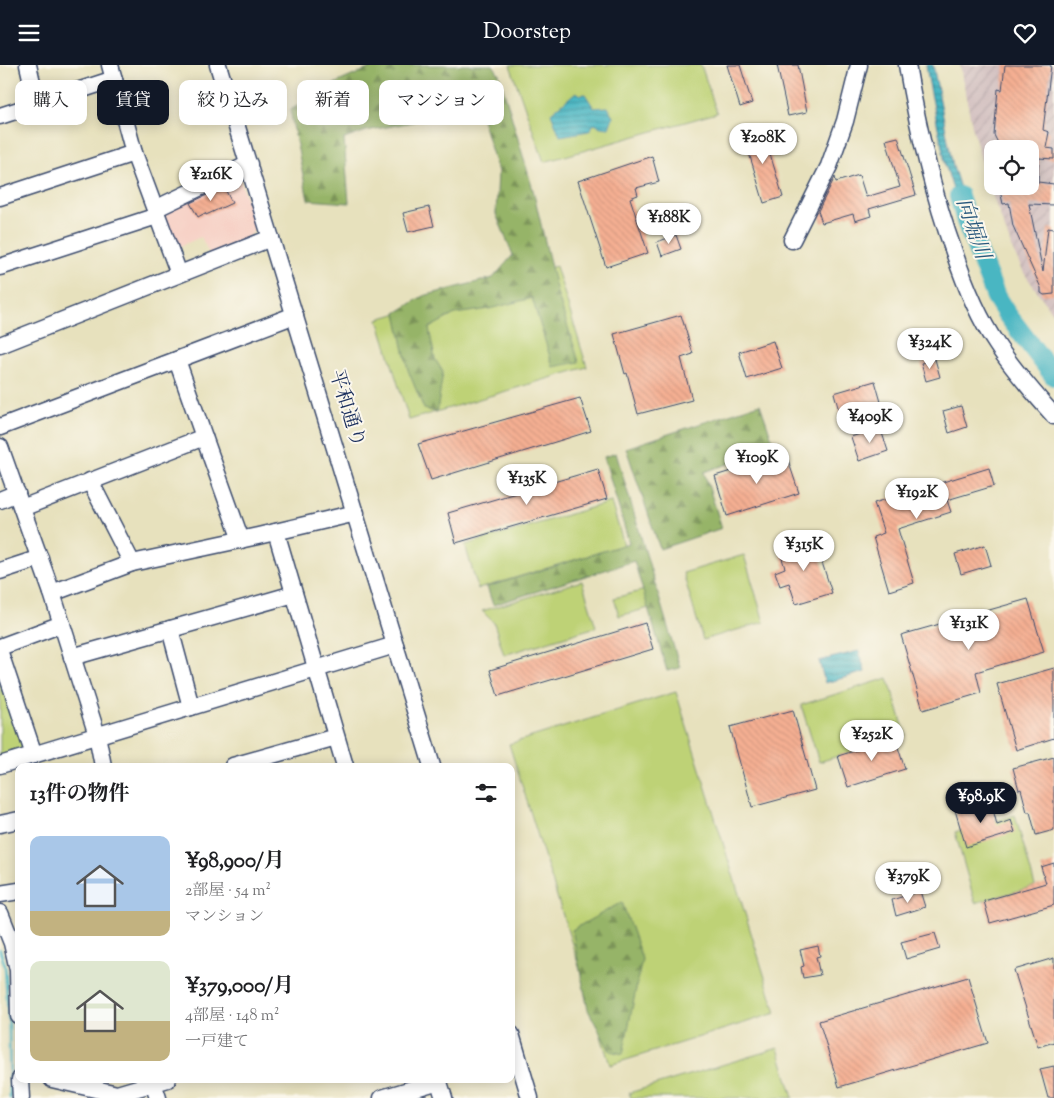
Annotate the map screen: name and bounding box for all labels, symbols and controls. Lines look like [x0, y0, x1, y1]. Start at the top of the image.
text: Doorstep [483, 17, 571, 49]
icon: menu [15, 19, 43, 47]
icon: heart [1011, 19, 1039, 47]
chip: 購入 [15, 80, 87, 125]
chip: 賃貸 [97, 80, 169, 125]
chip: 絞り込み [179, 80, 287, 125]
chip: 新着 [297, 80, 369, 125]
chip: マンション [379, 80, 504, 125]
pin: ¥208K [728, 123, 798, 165]
text: ¥208K [740, 127, 786, 150]
map controls [984, 140, 1039, 195]
button: locate [984, 140, 1039, 195]
pin: ¥216K [176, 159, 246, 202]
text: ¥216K [190, 164, 232, 187]
water label: 向堀川 [948, 194, 997, 266]
pin: ¥188K [634, 203, 704, 245]
text: ¥188K [647, 207, 691, 230]
pin: ¥324K [895, 327, 965, 370]
text: ¥324K [908, 332, 952, 355]
street label: 平和通り [320, 367, 372, 451]
pin: ¥409K [835, 401, 905, 444]
text: ¥409K [847, 406, 893, 429]
pin: ¥109K [722, 443, 792, 485]
text: ¥109K [735, 447, 779, 470]
pin: ¥135K [492, 463, 562, 506]
text: ¥135K [507, 468, 547, 491]
pin: ¥192K [882, 477, 952, 520]
text: ¥192K [896, 482, 938, 505]
pin: ¥315K [769, 529, 839, 572]
text: ¥315K [784, 534, 824, 557]
pin: ¥131K [934, 609, 1004, 651]
text: ¥131K [949, 613, 989, 636]
pin: ¥252K [837, 719, 907, 762]
text: ¥252K [851, 724, 893, 747]
icon: filters [472, 779, 500, 807]
text: 13件の物件 [30, 780, 130, 810]
pin: ¥98.9K [940, 781, 1022, 824]
text: ¥98.9K [957, 786, 1005, 809]
text: ¥98,900/月 [185, 847, 285, 877]
icon: home [70, 856, 130, 916]
pin: ¥379K [873, 861, 943, 904]
text: ¥379K [886, 866, 930, 889]
text: 2部屋 · 54 m² [185, 880, 271, 903]
text: マンション [185, 906, 264, 929]
text: ¥379,000/月 [185, 972, 294, 1002]
icon: home [70, 981, 130, 1041]
text: 4部屋 · 148 m² [185, 1005, 279, 1028]
text: 一戸建て [185, 1031, 249, 1054]

